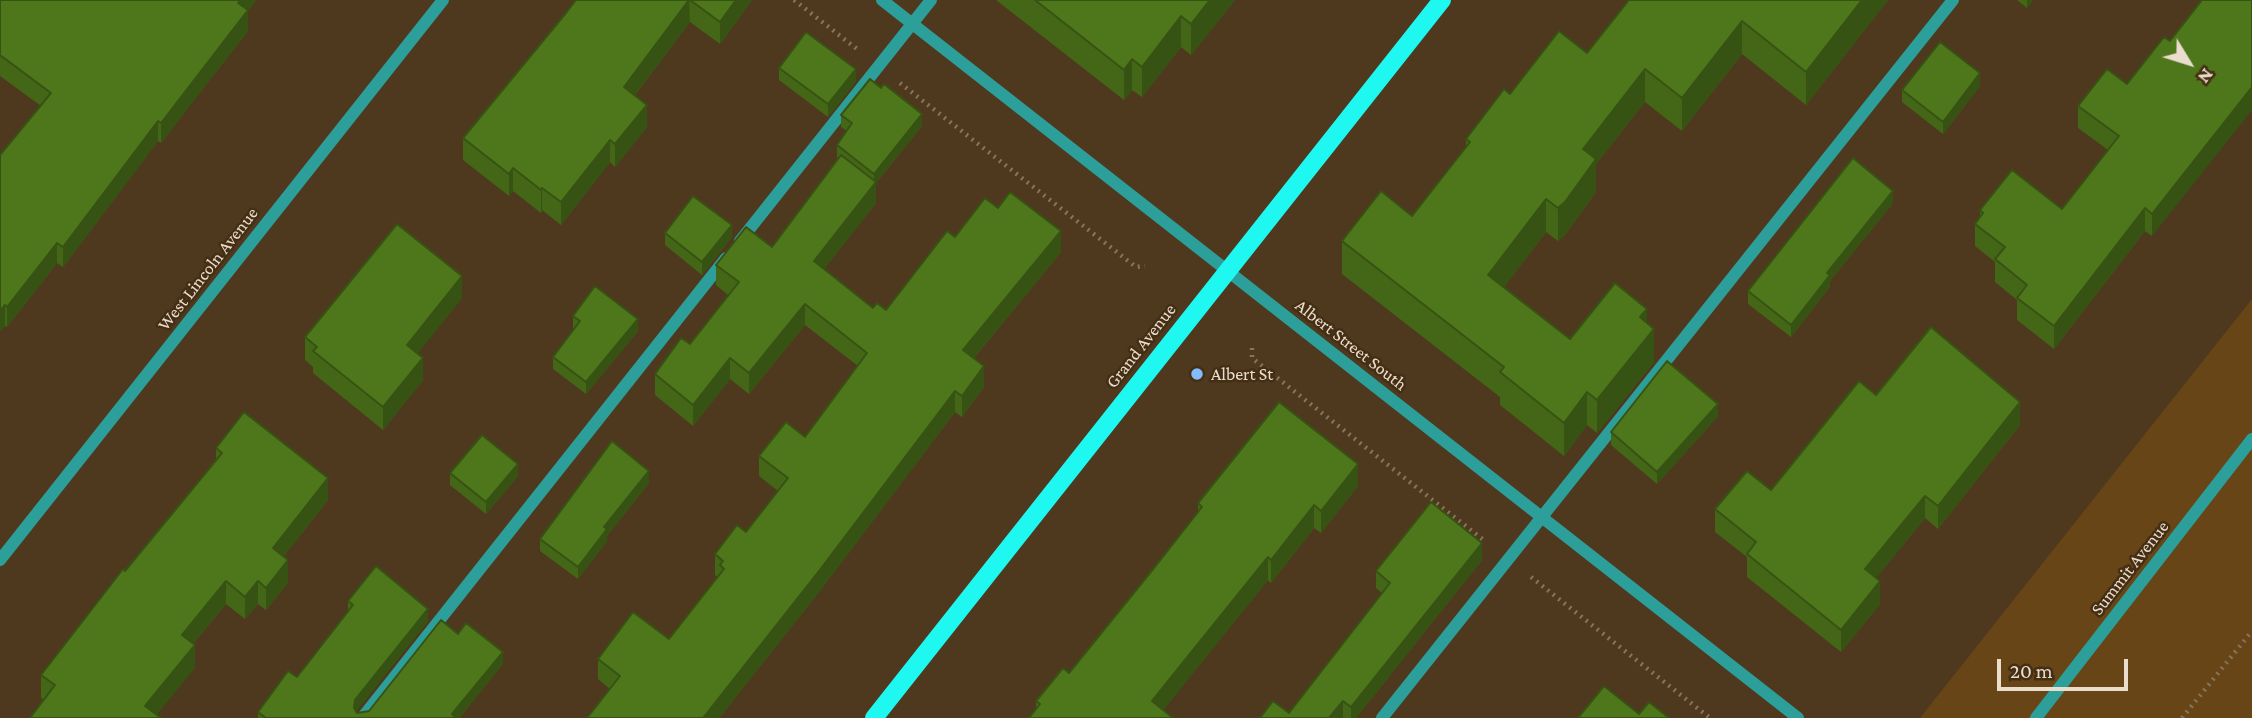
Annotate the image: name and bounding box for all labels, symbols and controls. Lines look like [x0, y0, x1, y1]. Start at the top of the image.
north arrow [2154, 28, 2224, 98]
text: N [2194, 65, 2218, 88]
street label: West Lincoln Avenue [153, 203, 263, 335]
street label: Albert Street South [1291, 295, 1411, 395]
street label: Grand Avenue [1101, 299, 1181, 393]
place label: Albert St [1211, 363, 1273, 385]
marker: Albert St [1189, 366, 1205, 382]
street label: Summit Avenue [2086, 516, 2174, 620]
scale bar [2000, 644, 2131, 688]
text: 20 m [2010, 659, 2053, 683]

